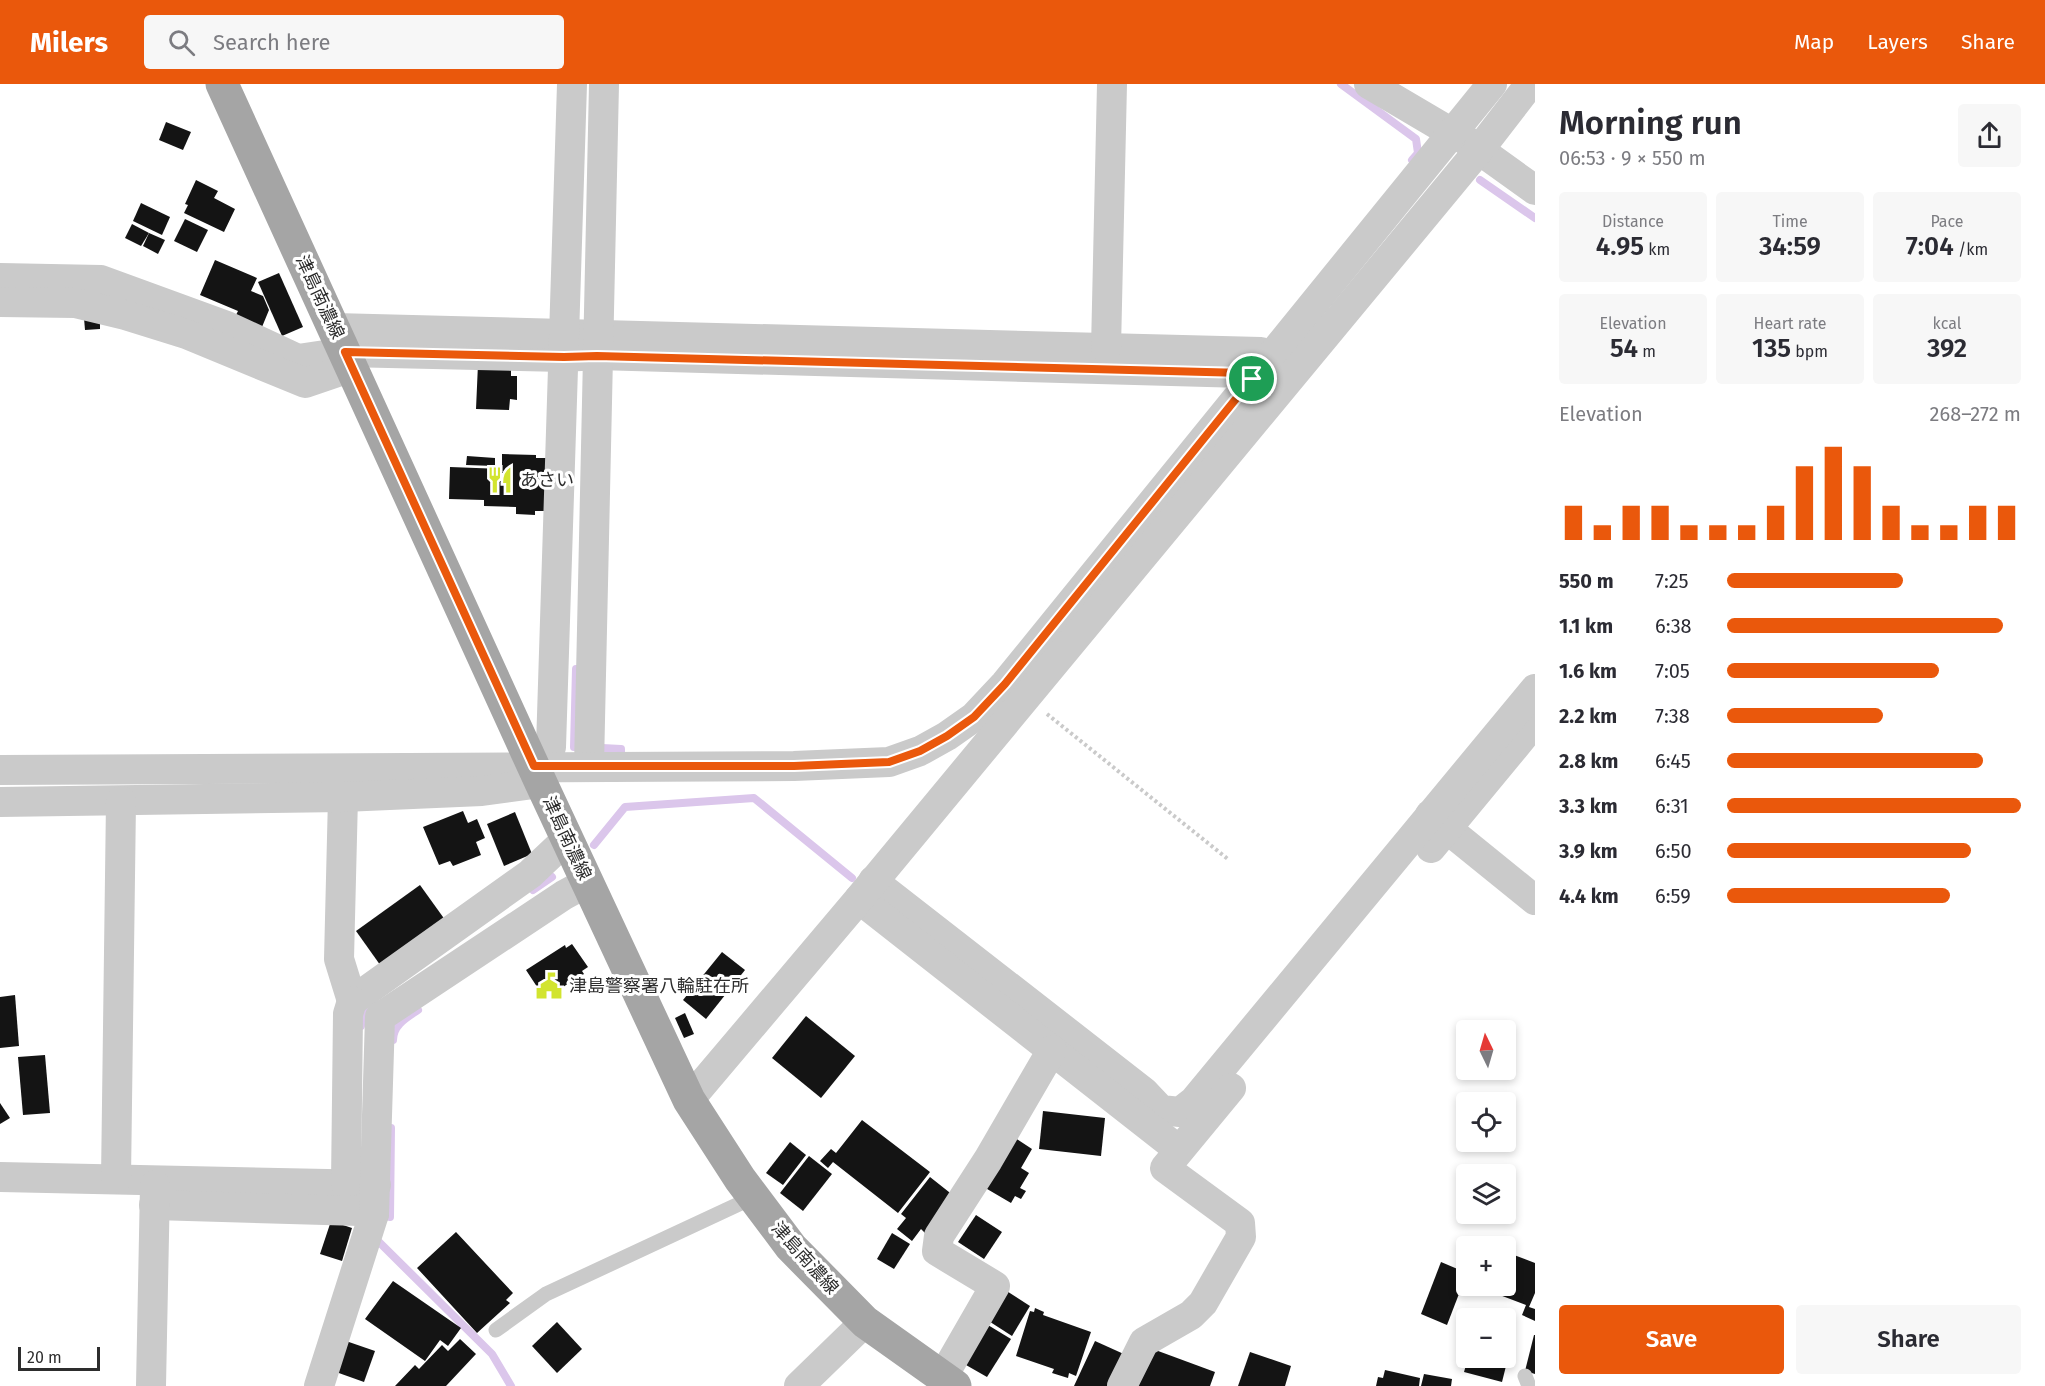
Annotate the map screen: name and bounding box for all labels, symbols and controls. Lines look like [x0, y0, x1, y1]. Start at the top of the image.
search box [144, 15, 564, 69]
text: Milers [30, 26, 108, 59]
icon: search [165, 26, 198, 59]
text: Search here [213, 29, 330, 56]
text: Map [1794, 29, 1834, 55]
text: Layers [1867, 29, 1928, 55]
text: Share [1961, 29, 2015, 55]
text: Morning run [1559, 103, 1742, 143]
button: share [1958, 104, 2021, 167]
text: 06:53 · 9 × 550 m [1559, 146, 1706, 170]
text: Distance [1602, 212, 1664, 231]
text: Time [1772, 212, 1808, 231]
text: Pace [1930, 212, 1964, 231]
text: 4.95 [1596, 231, 1644, 262]
text: 34:59 [1759, 231, 1821, 262]
text: 7:04 [1906, 231, 1954, 262]
text: km [1644, 240, 1670, 259]
text: /km [1954, 240, 1988, 259]
street label: 津島南濃線 [291, 252, 349, 342]
text: Elevation [1599, 314, 1667, 333]
text: Heart rate [1754, 314, 1826, 333]
text: kcal [1933, 314, 1961, 333]
text: 54 [1610, 333, 1638, 364]
text: 135 [1752, 333, 1791, 364]
text: 392 [1927, 333, 1967, 364]
text: m [1638, 342, 1656, 361]
text: bpm [1791, 342, 1828, 361]
pin [1226, 353, 1277, 404]
icon: arrive [1235, 362, 1268, 395]
text: Elevation [1559, 402, 1643, 426]
text: 268–272 m [1930, 402, 2021, 426]
restaurant icon: あさい [485, 465, 515, 495]
place label: あさい [520, 469, 574, 491]
text: 550 m [1559, 569, 1614, 593]
text: 7:25 [1655, 569, 1689, 593]
text: 1.1 km [1559, 614, 1613, 638]
text: 6:38 [1655, 614, 1692, 638]
text: 1.6 km [1559, 659, 1617, 683]
text: 7:05 [1655, 659, 1690, 683]
text: 2.2 km [1559, 704, 1617, 728]
text: 7:38 [1655, 704, 1690, 728]
text: 2.8 km [1559, 749, 1618, 773]
text: 6:45 [1655, 749, 1691, 773]
street label: 津島南濃線 [538, 793, 596, 883]
text: 3.3 km [1559, 794, 1618, 818]
text: 6:31 [1655, 794, 1689, 818]
text: 3.9 km [1559, 839, 1618, 863]
text: 6:50 [1655, 839, 1692, 863]
text: 4.4 km [1559, 884, 1619, 908]
text: 6:59 [1655, 884, 1691, 908]
public building icon: 津島警察署八輪駐在所 [534, 971, 564, 1001]
place label: 津島警察署八輪駐在所 [569, 975, 749, 997]
north arrow [1456, 1020, 1516, 1080]
map controls [1456, 1020, 1516, 1368]
button: locate [1456, 1092, 1516, 1152]
button: layers [1456, 1164, 1516, 1224]
street label: 津島南濃線 [767, 1217, 843, 1299]
button: + [1456, 1236, 1516, 1296]
button: Save [1559, 1305, 1784, 1374]
button: Share [1796, 1305, 2021, 1374]
button: − [1456, 1308, 1516, 1368]
scale bar [18, 1344, 100, 1372]
text: 20 m [27, 1348, 62, 1367]

